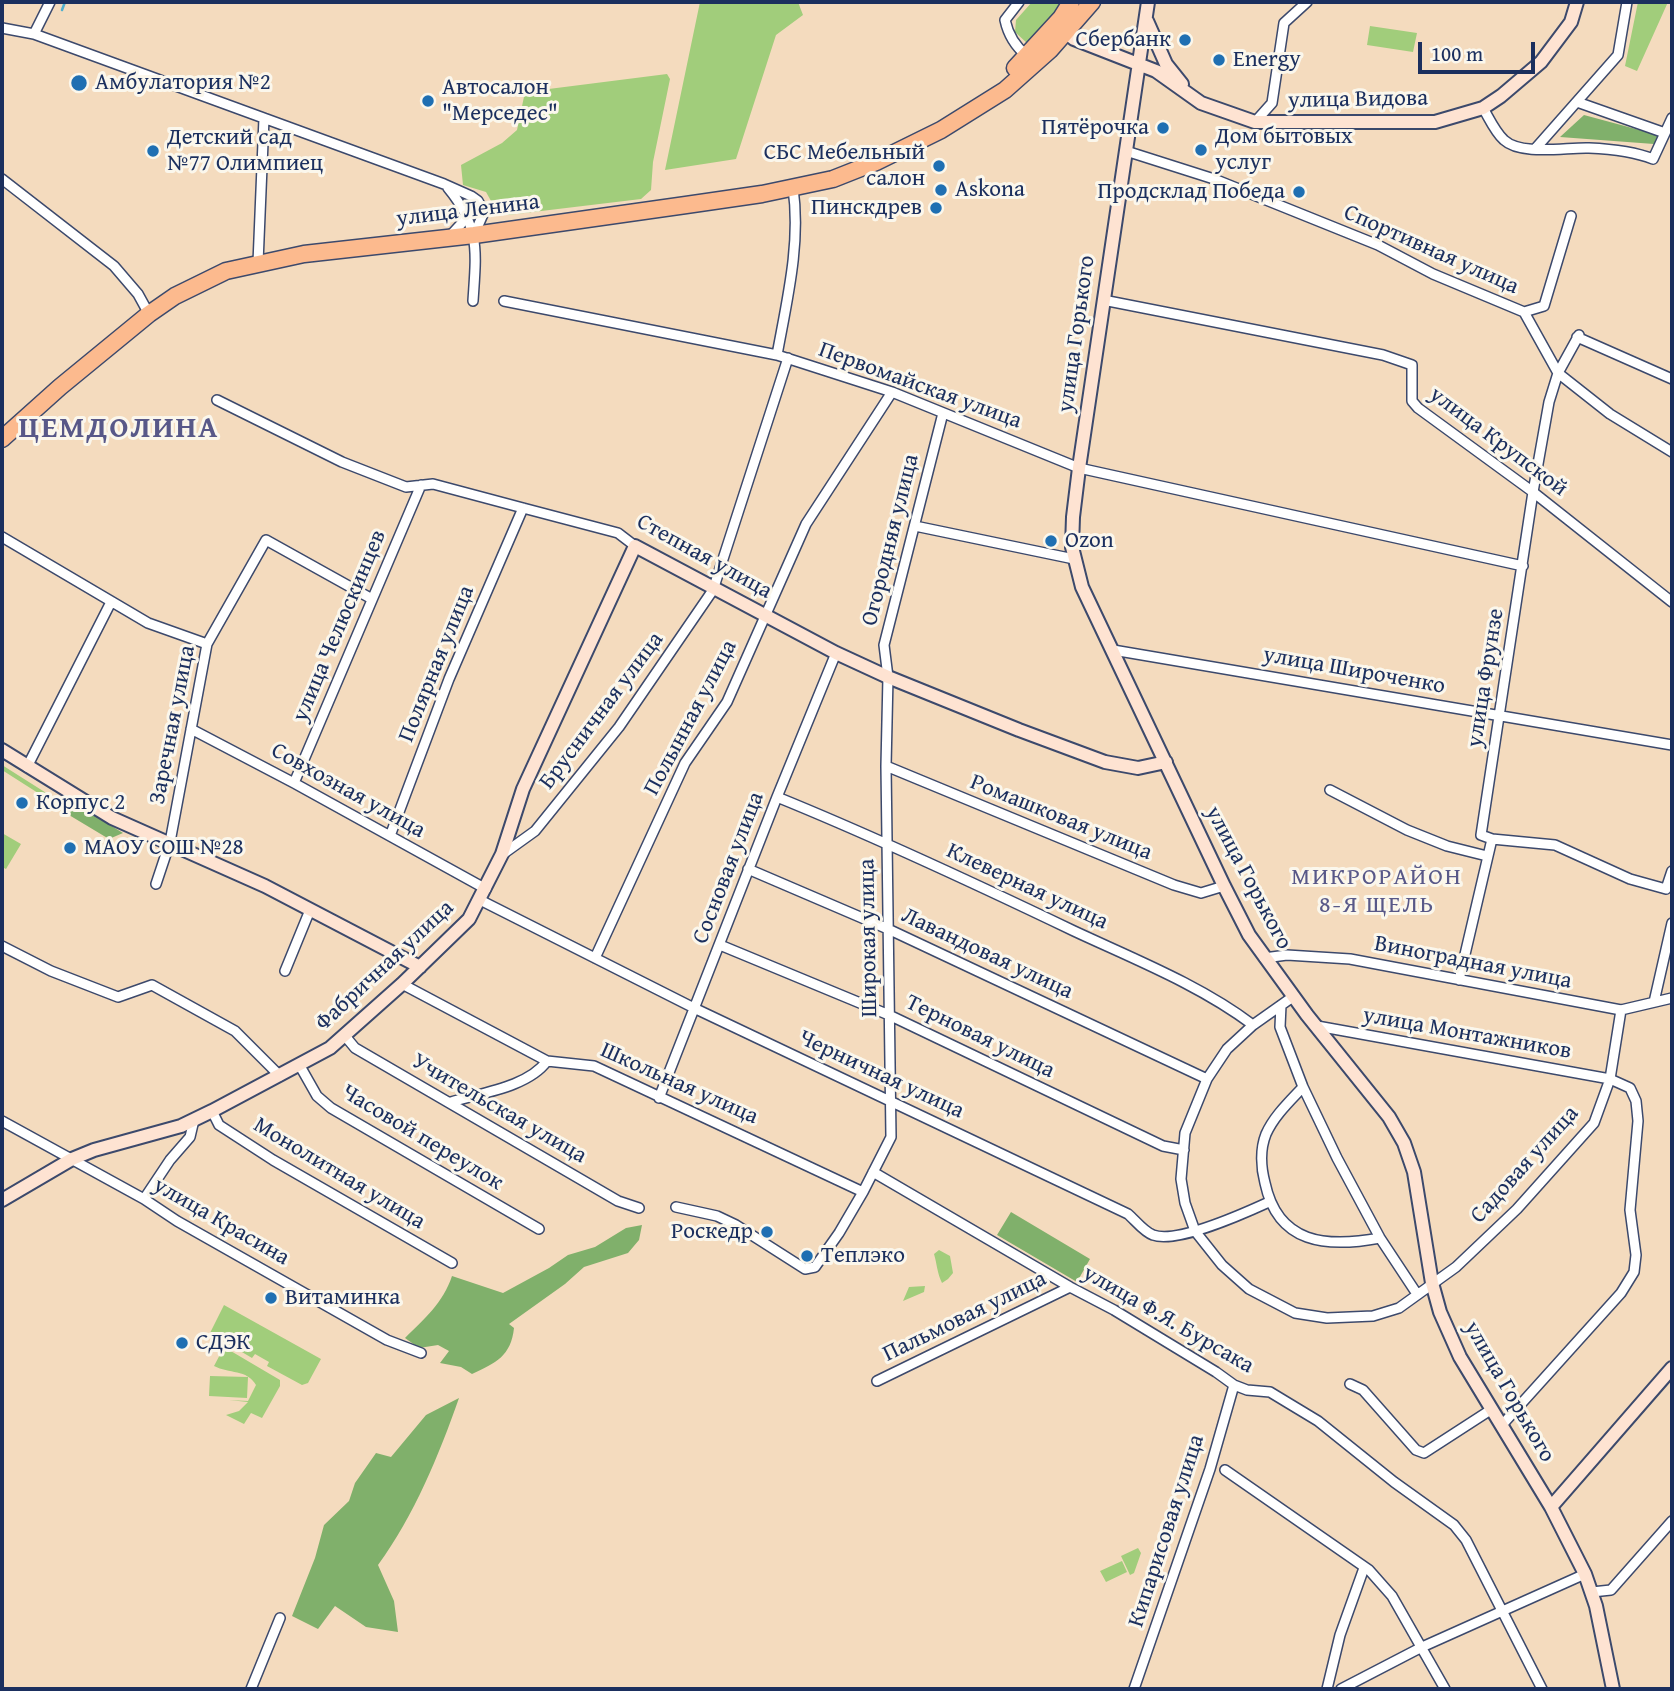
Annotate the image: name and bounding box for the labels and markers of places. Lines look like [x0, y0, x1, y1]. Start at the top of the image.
place label: Сбербанк [1075, 26, 1171, 54]
marker: Сбербанк [1177, 32, 1193, 48]
place label: Energy [1233, 46, 1301, 74]
marker: Energy [1211, 52, 1227, 68]
place label: Амбулатория №2 [95, 69, 271, 97]
marker: Амбулатория №2 [69, 73, 89, 93]
place label: Автосалон "Мерседес" [442, 74, 558, 128]
marker: Автосалон "Мерседес" [420, 93, 436, 109]
place label: Пятёрочка [1041, 114, 1149, 142]
marker: Пятёрочка [1155, 120, 1171, 136]
place label: Дом бытовых услуг [1215, 123, 1353, 177]
place label: Детский сад №77 Олимпиец [167, 124, 323, 178]
place label: СБС Мебельный салон [764, 139, 925, 193]
marker: Дом бытовых услуг [1193, 142, 1209, 158]
marker: Детский сад №77 Олимпиец [145, 143, 161, 159]
marker: СБС Мебельный салон [931, 158, 947, 174]
place label: Askona [955, 176, 1025, 204]
place label: Продсклад Победа [1098, 178, 1285, 206]
marker: Askona [933, 182, 949, 198]
marker: Продсклад Победа [1291, 184, 1307, 200]
place label: Пинскдрев [811, 194, 922, 222]
marker: Пинскдрев [928, 200, 944, 216]
place label: Ozon [1065, 527, 1114, 555]
marker: Ozon [1043, 533, 1059, 549]
place label: Корпус 2 [36, 789, 125, 817]
marker: Корпус 2 [14, 795, 30, 811]
place label: МАОУ СОШ №28 [84, 834, 244, 862]
marker: МАОУ СОШ №28 [62, 840, 78, 856]
place label: Роскедр [671, 1218, 753, 1246]
marker: Роскедр [759, 1224, 775, 1240]
place label: Теплэко [821, 1242, 905, 1270]
marker: Теплэко [799, 1248, 815, 1264]
place label: Витаминка [285, 1284, 400, 1312]
marker: Витаминка [263, 1290, 279, 1306]
place label: СДЭК [196, 1329, 250, 1357]
marker: СДЭК [174, 1335, 190, 1351]

